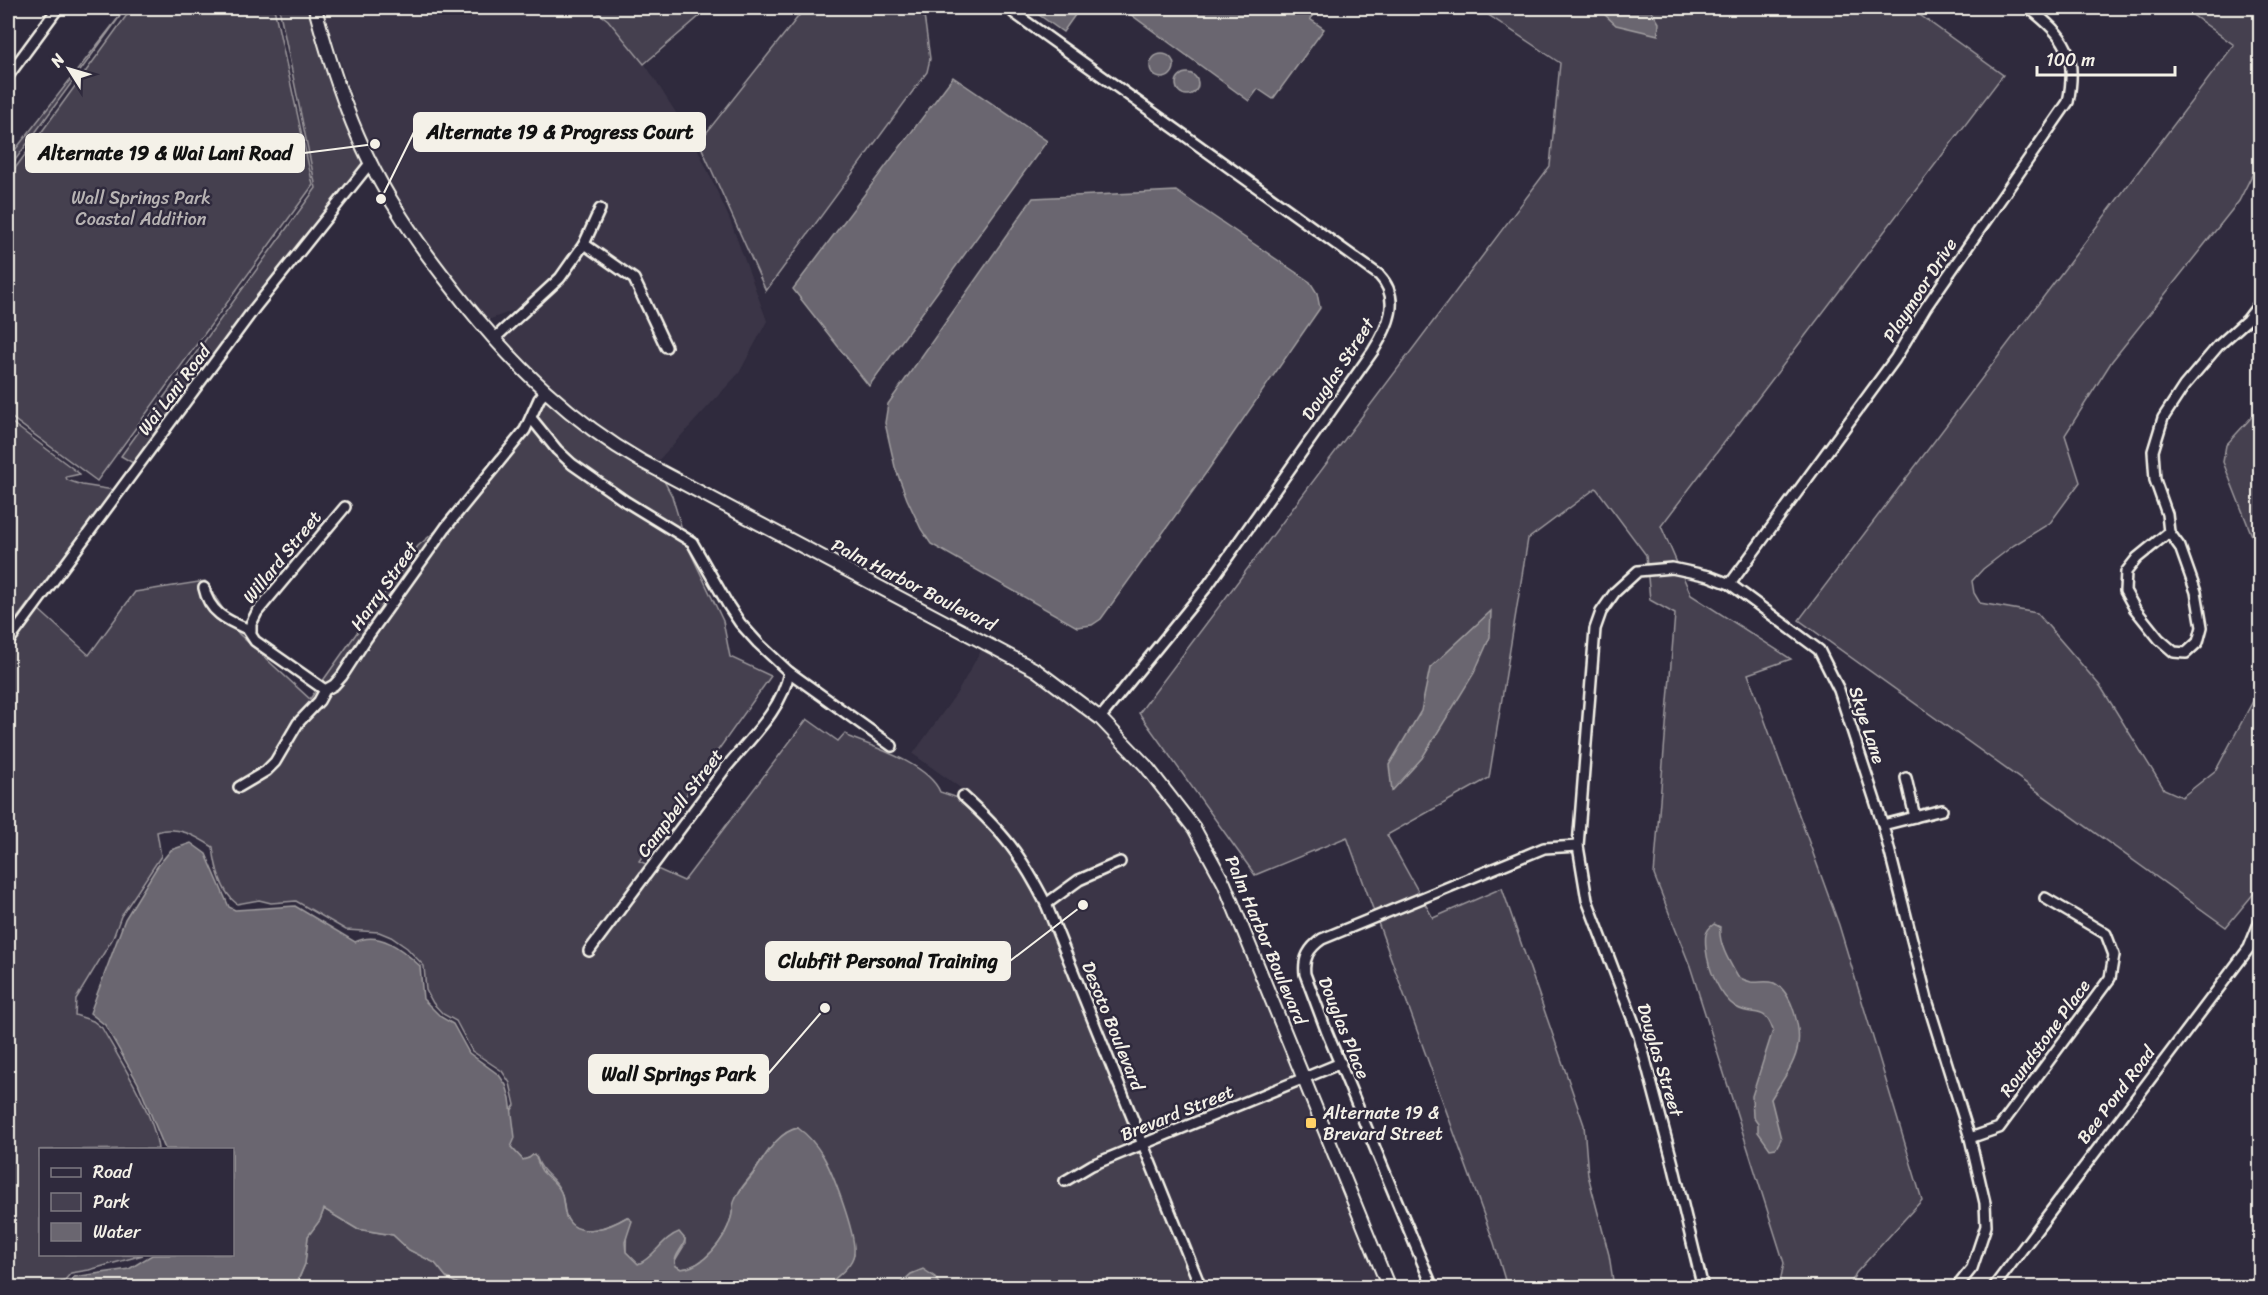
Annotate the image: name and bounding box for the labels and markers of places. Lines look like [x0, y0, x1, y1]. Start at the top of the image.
callout: Alternate 19 & Progress Court [414, 113, 705, 151]
callout: Alternate 19 & Wai Lani Road [26, 134, 304, 172]
callout: Clubfit Personal Training [766, 942, 1010, 980]
callout: Wall Springs Park [589, 1055, 768, 1093]
place label: Alternate 19 & Brevard Street [1322, 1097, 1443, 1150]
marker: Alternate 19 & Brevard Street [1304, 1116, 1318, 1130]

